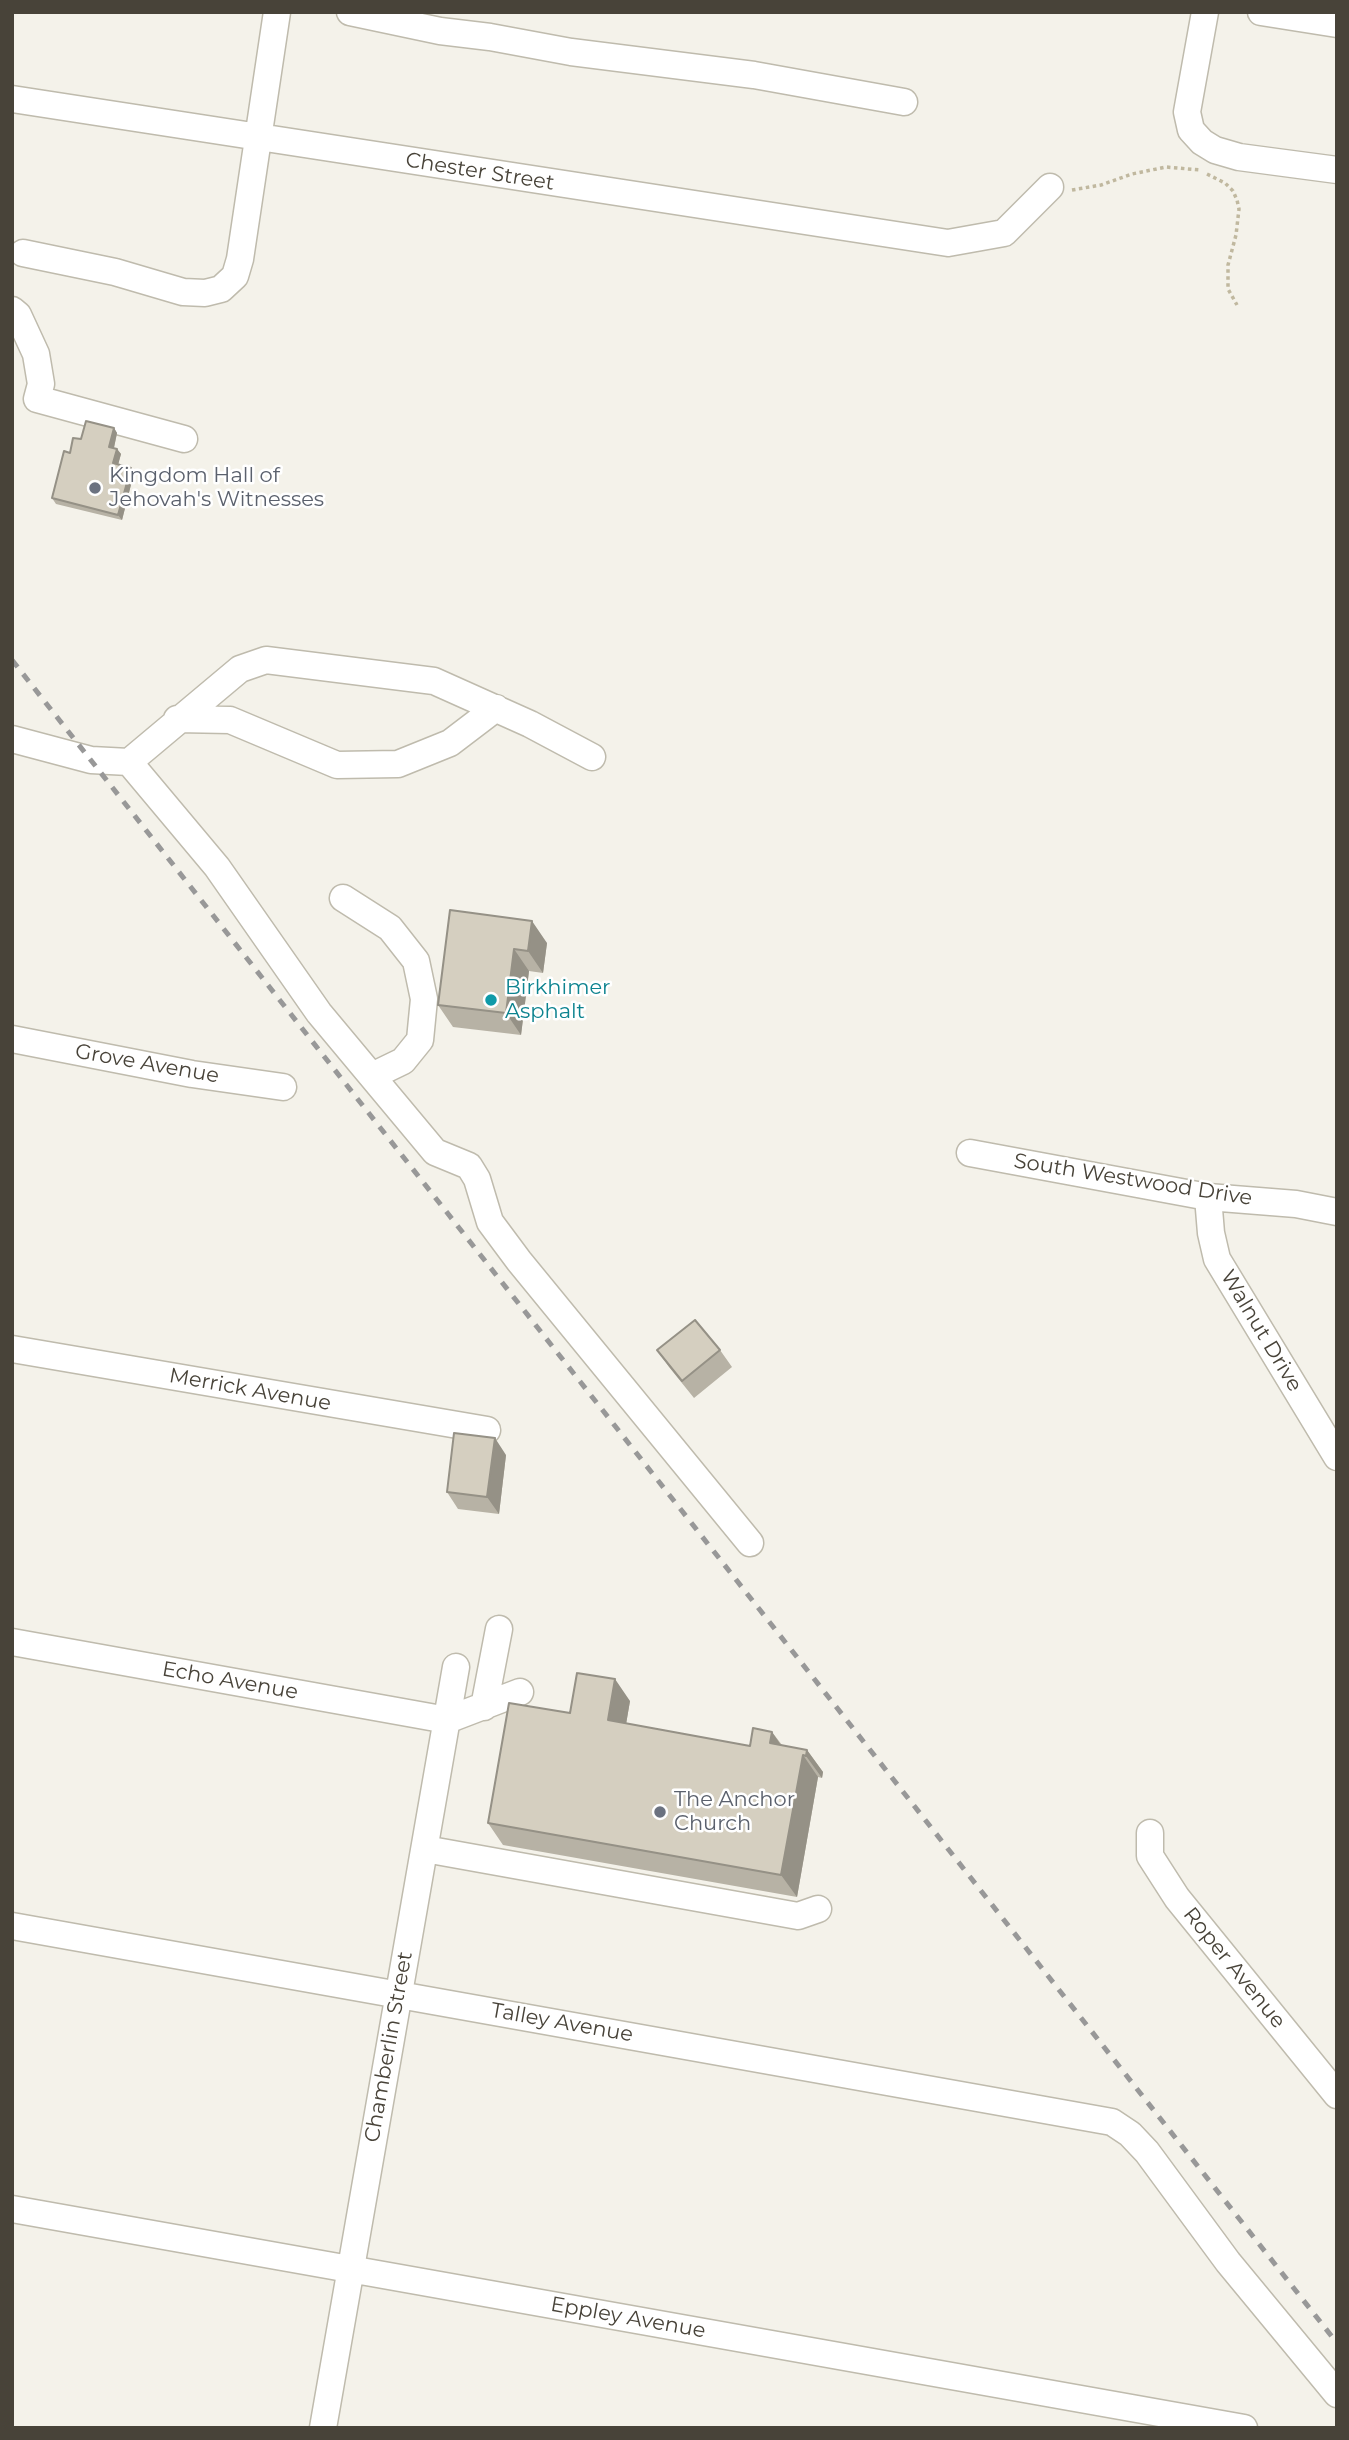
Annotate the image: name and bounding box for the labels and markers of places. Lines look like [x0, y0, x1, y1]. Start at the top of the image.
place label: Kingdom Hall of Jehovah's Witnesses [109, 463, 324, 513]
marker: Kingdom Hall of Jehovah's Witnesses [87, 480, 103, 496]
place label: Birkhimer Asphalt [505, 975, 611, 1025]
marker: Birkhimer Asphalt [483, 992, 499, 1008]
place label: The Anchor Church [674, 1787, 795, 1837]
marker: The Anchor Church [652, 1804, 668, 1820]

